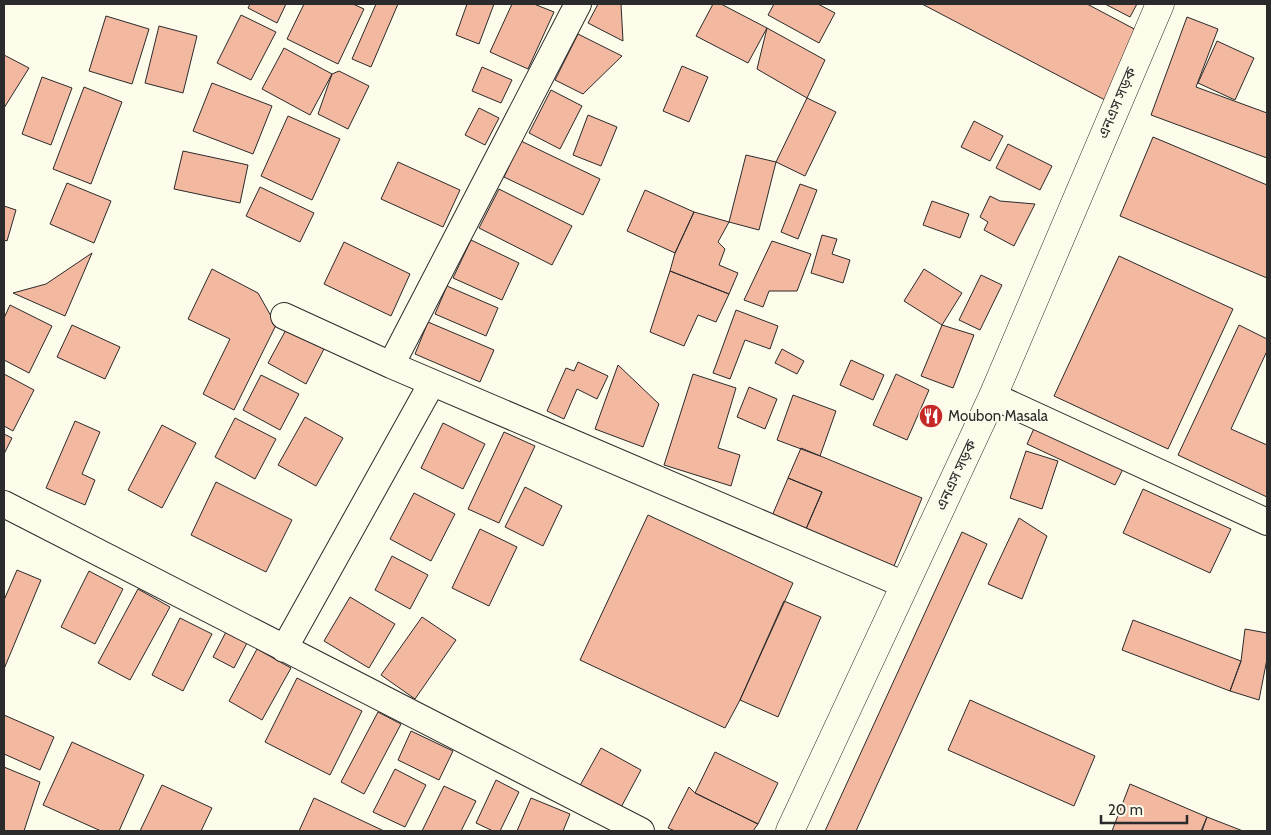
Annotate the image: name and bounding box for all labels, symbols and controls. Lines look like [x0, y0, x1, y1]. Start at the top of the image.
street label: এনএস সড়ক [1094, 64, 1140, 141]
restaurant icon: Moubon Masala [918, 403, 944, 429]
place label: Moubon Masala [948, 407, 1049, 425]
street label: এনএস সড়ক [932, 436, 981, 513]
scale bar [1101, 792, 1187, 824]
text: 20 m [1108, 801, 1143, 819]

